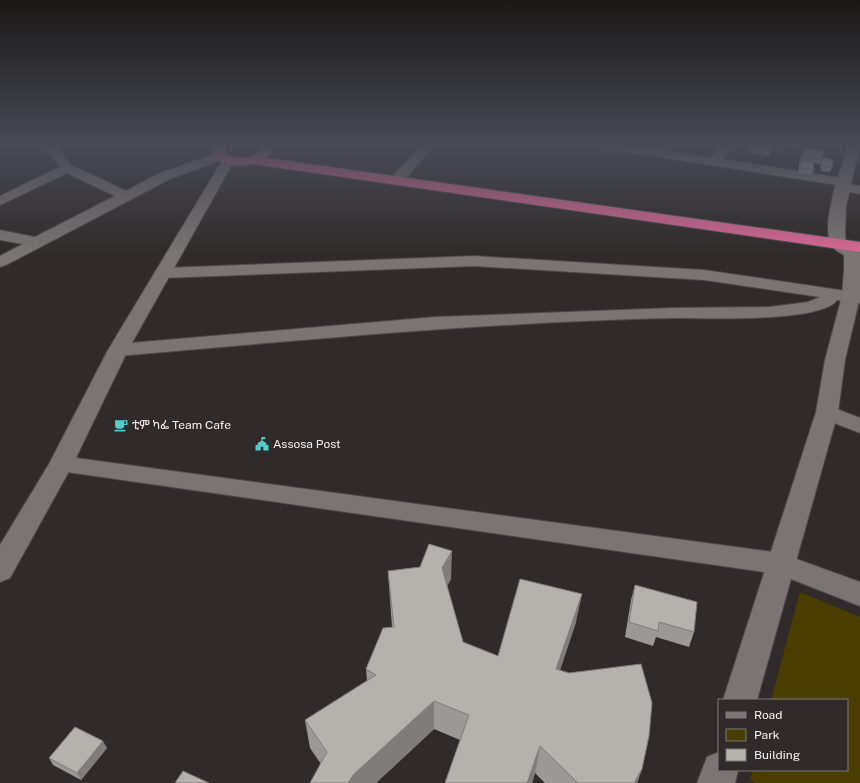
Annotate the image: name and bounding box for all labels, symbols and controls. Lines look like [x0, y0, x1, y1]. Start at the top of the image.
cafe icon: ቲም ካፌ Team Cafe [113, 417, 129, 433]
place label: ቲም ካፌ Team Cafe [132, 418, 231, 432]
public building icon: Assosa Post [254, 436, 270, 452]
place label: Assosa Post [273, 437, 341, 451]
legend [718, 699, 848, 771]
text: Road [754, 708, 782, 722]
text: Park [754, 728, 780, 742]
text: Building [754, 748, 800, 762]

